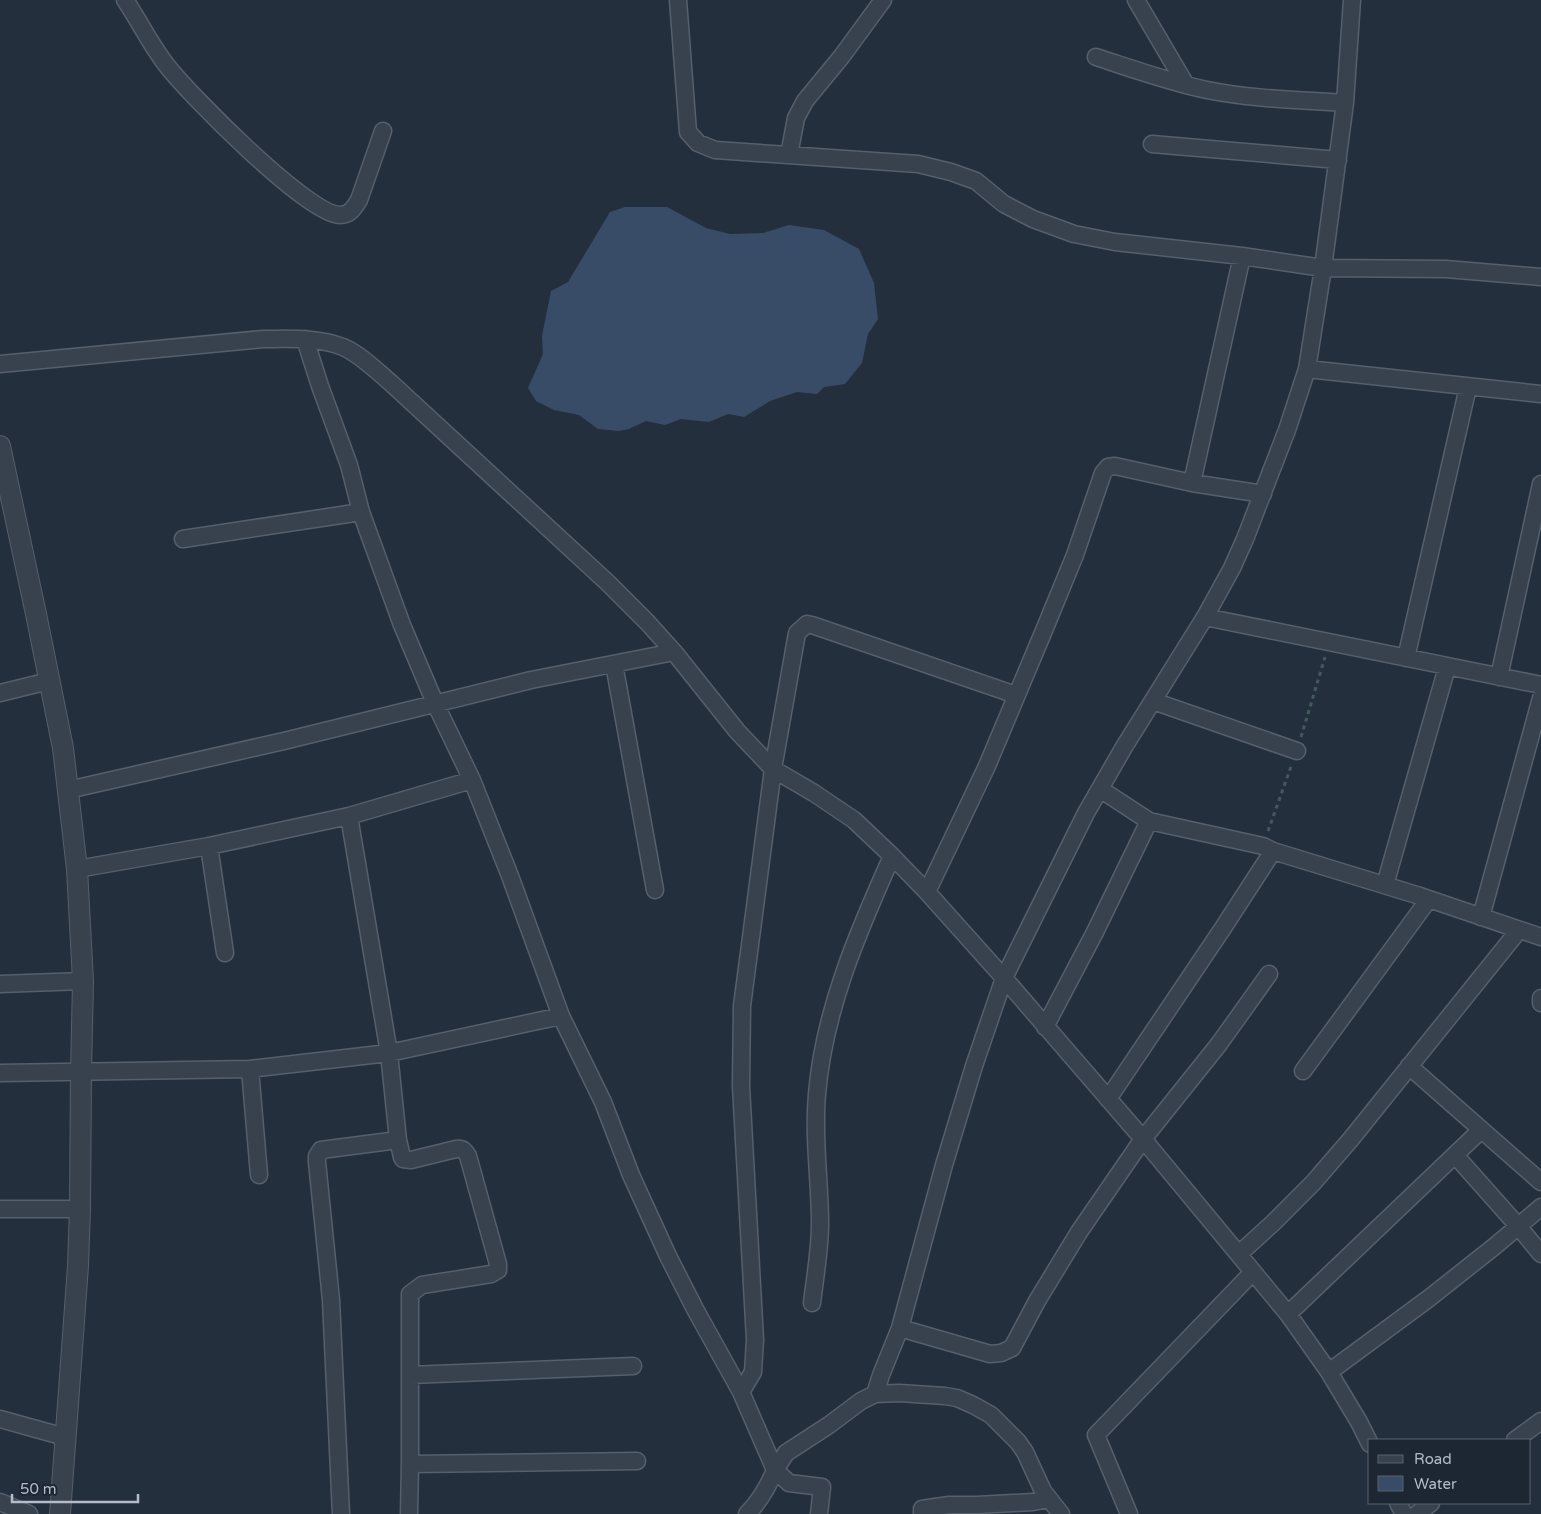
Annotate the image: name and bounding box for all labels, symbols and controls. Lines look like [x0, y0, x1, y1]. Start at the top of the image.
legend [1368, 1439, 1531, 1504]
text: Road [1414, 1450, 1452, 1468]
scale bar [12, 1472, 139, 1504]
text: Water [1414, 1475, 1457, 1493]
text: 50 m [20, 1480, 57, 1498]

